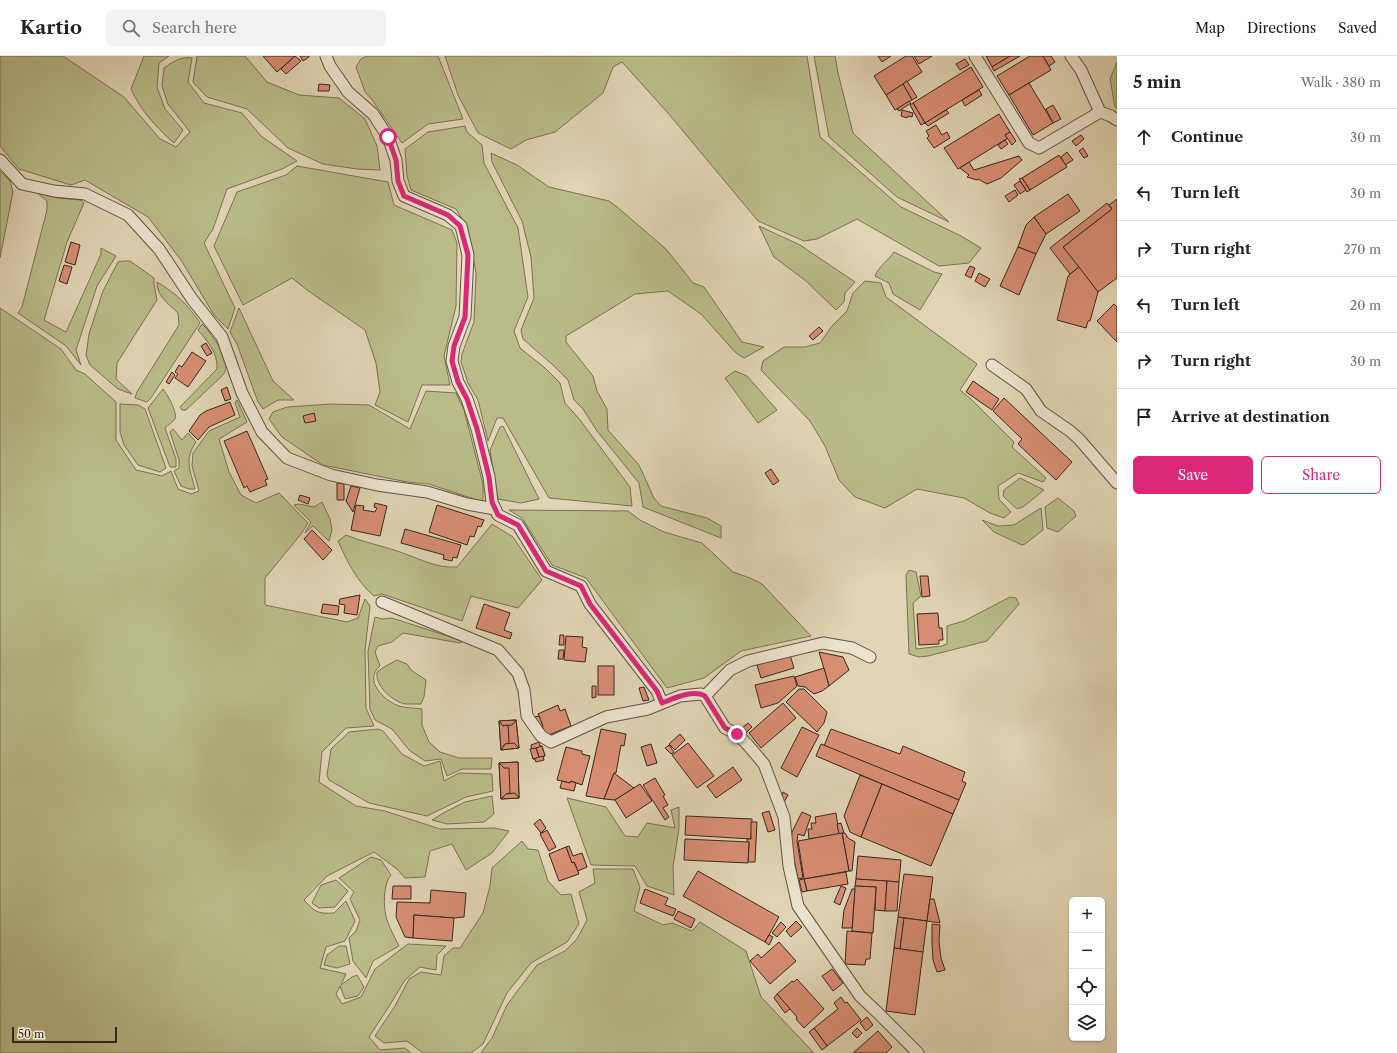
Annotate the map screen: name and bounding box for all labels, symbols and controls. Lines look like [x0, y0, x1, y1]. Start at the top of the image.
search box [106, 10, 386, 46]
text: Kartio [20, 16, 82, 39]
icon: search [120, 17, 142, 39]
text: Search here [152, 18, 237, 37]
text: Map [1195, 19, 1225, 37]
text: Directions [1247, 19, 1316, 37]
text: Saved [1338, 19, 1377, 37]
text: 5 min [1133, 72, 1181, 92]
text: Walk · 380 m [1301, 74, 1381, 90]
icon: ahead [1133, 126, 1155, 148]
text: Continue [1171, 127, 1243, 146]
route start [379, 128, 397, 146]
text: 30 m [1350, 129, 1381, 145]
icon: left [1133, 182, 1155, 204]
text: Turn left [1171, 183, 1240, 202]
text: 30 m [1350, 185, 1381, 201]
icon: right [1133, 238, 1155, 260]
text: Turn right [1171, 239, 1251, 258]
text: 270 m [1343, 241, 1381, 257]
icon: left [1133, 294, 1155, 316]
text: Turn left [1171, 295, 1240, 314]
text: 20 m [1350, 297, 1381, 313]
icon: right [1133, 350, 1155, 372]
text: Turn right [1171, 351, 1251, 370]
text: 30 m [1350, 353, 1381, 369]
icon: arrive [1133, 406, 1155, 428]
text: Arrive at destination [1171, 407, 1330, 426]
button: Save [1133, 456, 1253, 494]
button: Share [1261, 456, 1381, 494]
route end [728, 725, 746, 743]
map controls [1069, 897, 1105, 1041]
button: + [1069, 897, 1105, 933]
button: − [1069, 933, 1105, 969]
button: locate [1069, 969, 1105, 1005]
button: layers [1069, 1005, 1105, 1041]
scale bar [12, 1025, 117, 1044]
text: 50 m [18, 1027, 44, 1041]

